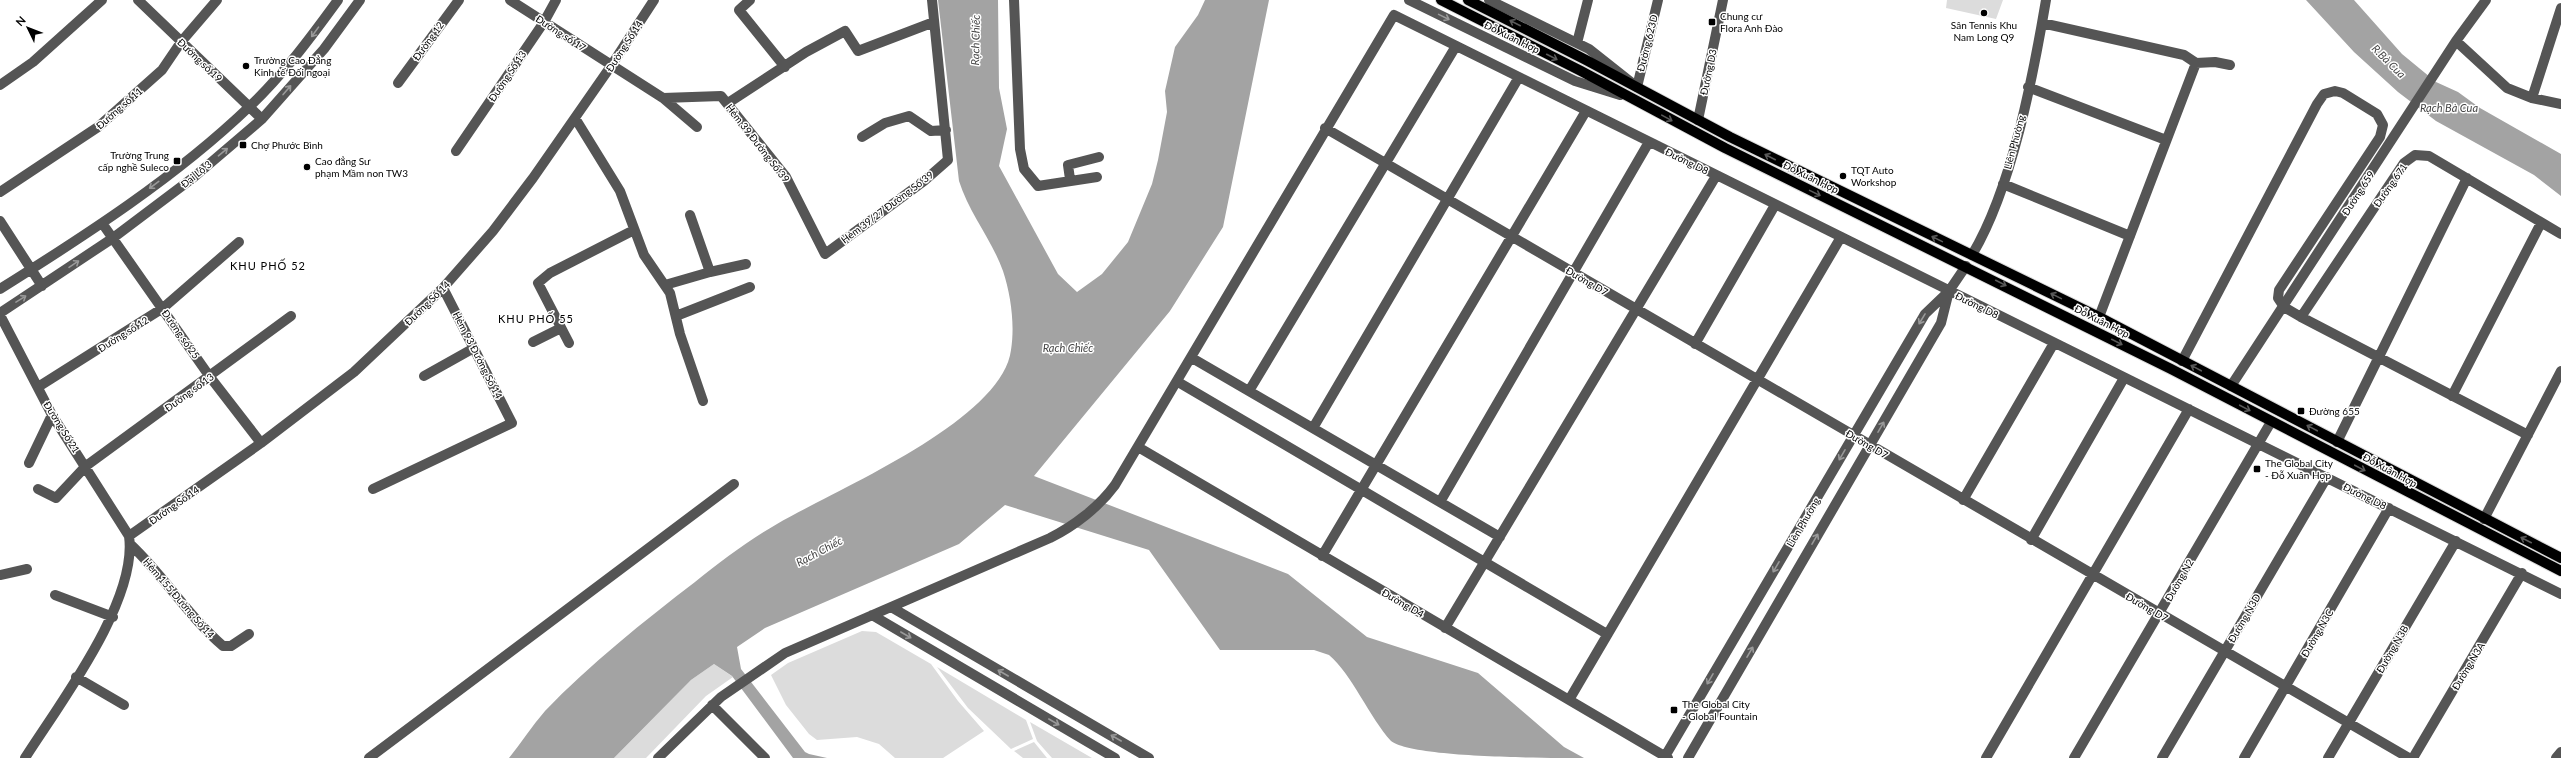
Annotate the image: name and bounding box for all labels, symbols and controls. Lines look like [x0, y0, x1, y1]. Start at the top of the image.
north arrow [8, 8, 48, 48]
marker: Sân Tennis Khu Nam Long Q9 [1979, 8, 1989, 18]
place label: Chung cư Flora Anh Đào [1720, 10, 1783, 34]
street label: Đường số 17 [534, 12, 589, 54]
text: N [13, 13, 28, 28]
street label: Đường 623D [1634, 13, 1660, 73]
one-way arrow [1438, 14, 1450, 21]
water label: Rạch Chiếc [968, 15, 982, 65]
marker: Chung cư Flora Anh Đào [1707, 17, 1717, 27]
street label: Đường Số 14 [603, 18, 645, 74]
street label: Đỗ Xuân Hợp [1482, 18, 1542, 56]
street label: Đường 12 [410, 19, 446, 63]
one-way arrow [1509, 19, 1521, 27]
place label: Sân Tennis Khu Nam Long Q9 [1951, 19, 2017, 43]
one-way arrow [311, 26, 319, 37]
street label: Đường số 19 [175, 36, 225, 84]
water label: R.Bà Cua [2370, 42, 2409, 81]
street label: Đường Số 13 [486, 48, 528, 104]
street label: Đường D3 [1697, 48, 1719, 96]
one-way arrow [1546, 53, 1558, 61]
place label: Trường Cao Đẳng Kinh tế Đối ngoại [254, 54, 331, 78]
marker: Trường Cao Đẳng Kinh tế Đối ngoại [241, 61, 251, 71]
street label: Đường số 11 [93, 84, 145, 131]
one-way arrow [283, 85, 292, 95]
street label: Hẻm 39 Đường Số 39 [724, 101, 792, 185]
water label: Rạch Bà Cua [2420, 101, 2478, 114]
street label: Liên Phường [2001, 114, 2027, 170]
one-way arrow [1661, 115, 1673, 122]
place label: Chợ Phước Bình [251, 139, 323, 151]
marker: Chợ Phước Bình [238, 140, 248, 150]
street label: Đường D8 [1663, 145, 1711, 177]
one-way arrow [218, 148, 228, 157]
place label: Trường Trung cấp nghề Suleco [98, 149, 169, 173]
one-way arrow [1764, 153, 1776, 160]
place label: Cao đẳng Sư phạm Mầm non TW3 [315, 155, 408, 179]
marker: Trường Trung cấp nghề Suleco [172, 156, 182, 166]
street label: Đại Lộ 3 [178, 158, 214, 190]
street label: Đỗ Xuân Hợp [1781, 158, 1841, 196]
street label: Đường 671 [2371, 161, 2410, 209]
marker: Cao đẳng Sư phạm Mầm non TW3 [302, 162, 312, 172]
place label: TQT Auto Workshop [1851, 164, 1897, 188]
street label: Hẻm 39/27 Đường Số 39 [839, 168, 936, 246]
street label: Đường 659 [2339, 168, 2377, 218]
marker: TQT Auto Workshop [1838, 171, 1848, 181]
one-way arrow [149, 180, 160, 189]
one-way arrow [1809, 189, 1821, 197]
one-way arrow [1932, 235, 1944, 242]
district label: KHU PHỐ 52 [230, 258, 306, 272]
one-way arrow [69, 260, 80, 268]
street label: Đường D7 [1564, 264, 1610, 298]
street label: Đường Số 14 [402, 278, 452, 328]
one-way arrow [1994, 280, 2006, 287]
street label: Đường D8 [1953, 289, 2001, 321]
one-way arrow [2050, 292, 2062, 299]
one-way arrow [15, 295, 27, 303]
street label: Đỗ Xuân Hợp [2073, 302, 2132, 340]
street label: Đường số 25 [160, 307, 203, 361]
street label: Hẻm 93 Đường Số 14 [451, 309, 505, 401]
district label: KHU PHỐ 55 [498, 311, 574, 325]
one-way arrow [1918, 313, 1926, 324]
street label: Đường số 12 [95, 314, 151, 354]
one-way arrow [2110, 339, 2122, 346]
water label: Rạch Chiếc [1043, 341, 1093, 354]
one-way arrow [2191, 364, 2203, 371]
street label: Đường số 13 [162, 370, 216, 414]
street label: Đường Số 21 [41, 399, 83, 455]
one-way arrow [2239, 404, 2251, 412]
place label: Đường 655 [2309, 405, 2360, 417]
marker: Đường 655 [2296, 406, 2306, 416]
one-way arrow [1877, 421, 1885, 433]
one-way arrow [2306, 424, 2318, 432]
street label: Đường D7 [1844, 427, 1890, 461]
one-way arrow [1837, 449, 1845, 461]
street label: Đỗ Xuân Hợp [2361, 451, 2420, 490]
place label: The Global City - Đỗ Xuân Hợp [2265, 457, 2334, 481]
marker: The Global City - Đỗ Xuân Hợp [2252, 464, 2262, 474]
one-way arrow [2354, 465, 2366, 472]
street label: Đường D8 [2341, 480, 2389, 512]
street label: Đường Số 14 [147, 483, 202, 527]
street label: Liên Phường [1784, 495, 1822, 549]
water label: Rạch Chiếc [794, 533, 844, 569]
one-way arrow [1812, 533, 1820, 545]
one-way arrow [2520, 536, 2532, 543]
street label: Hẻm 155 Đường Số 14 [141, 556, 217, 641]
street label: Đường N2 [2162, 557, 2196, 603]
one-way arrow [1772, 561, 1780, 573]
street label: Đường D4 [1380, 586, 1426, 620]
street label: Đường D7 [2124, 590, 2170, 624]
street label: Đường N3D [2225, 591, 2263, 645]
street label: Đường N3C [2298, 607, 2336, 659]
street label: Đường N3B [2373, 623, 2411, 675]
one-way arrow [900, 632, 912, 640]
street label: Đường N3A [2449, 640, 2487, 692]
one-way arrow [1747, 646, 1755, 658]
one-way arrow [997, 668, 1009, 676]
one-way arrow [1706, 673, 1714, 685]
place label: The Global City - Global Fountain [1682, 698, 1758, 722]
marker: The Global City - Global Fountain [1669, 705, 1679, 715]
one-way arrow [1048, 719, 1060, 727]
one-way arrow [1110, 734, 1122, 742]

